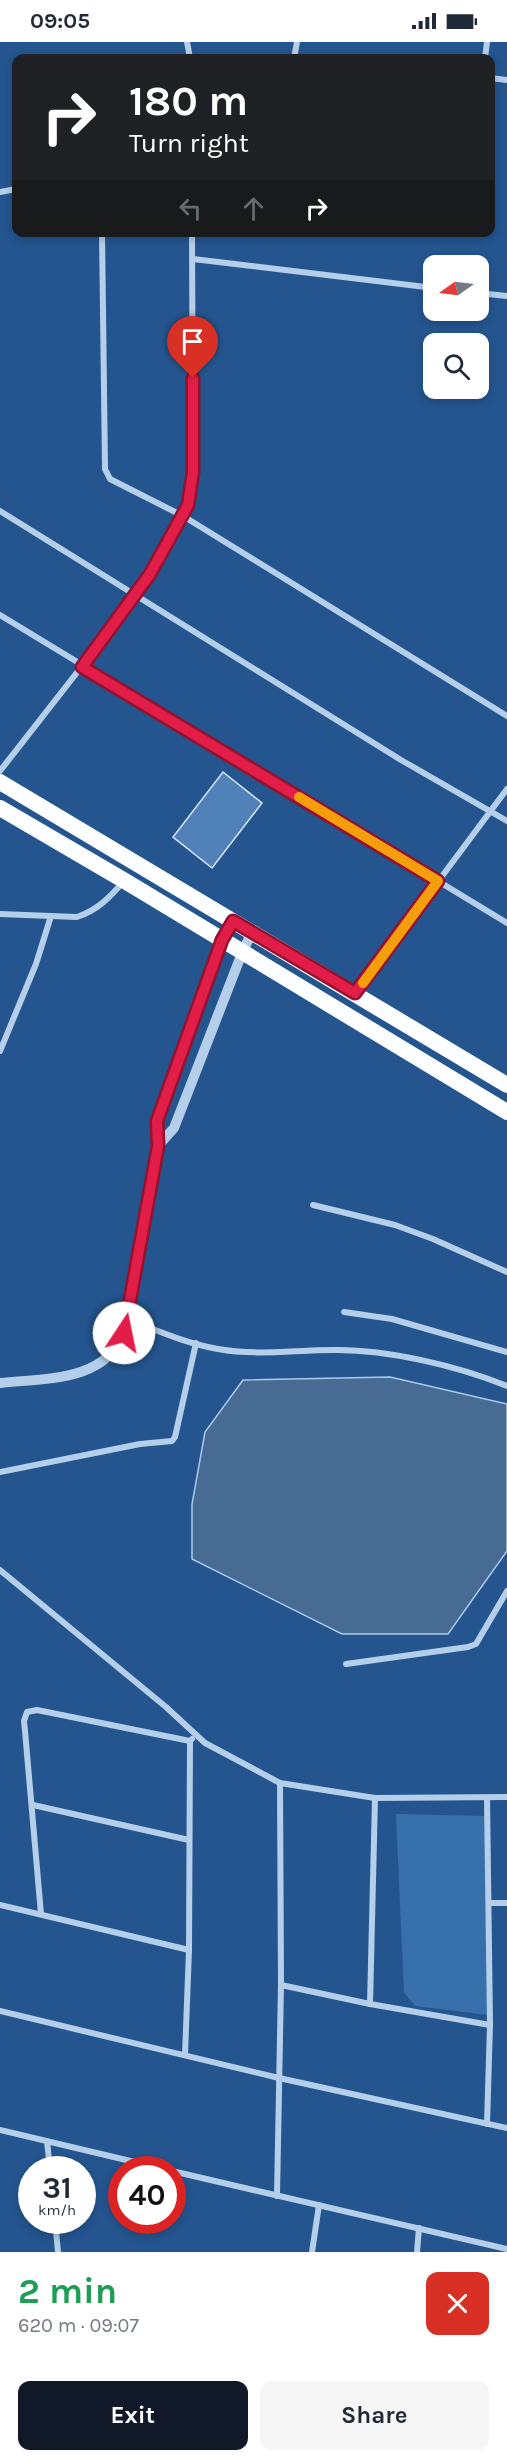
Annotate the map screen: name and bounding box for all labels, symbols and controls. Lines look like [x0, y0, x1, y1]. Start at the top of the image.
text: 09:05 [30, 8, 90, 34]
text: 180 m [129, 76, 248, 126]
icon: right [30, 78, 108, 156]
text: Turn right [129, 127, 249, 159]
icon: left [174, 192, 207, 225]
icon: ahead [237, 192, 270, 225]
icon: right [300, 192, 333, 225]
north arrow [423, 255, 489, 321]
map controls [423, 255, 489, 399]
pin [167, 316, 218, 378]
icon: arrive [176, 325, 209, 358]
button: search [423, 333, 489, 399]
position arrow [92, 1301, 156, 1365]
speed limit sign: 40 [108, 2156, 186, 2234]
text: 31 [42, 2170, 72, 2206]
text: km/h [38, 2201, 76, 2219]
text: 2 min [18, 2270, 117, 2312]
button: close [426, 2272, 489, 2335]
text: 620 m · 09:07 [18, 2314, 139, 2337]
button: Exit [18, 2381, 248, 2450]
button: Share [260, 2381, 489, 2450]

